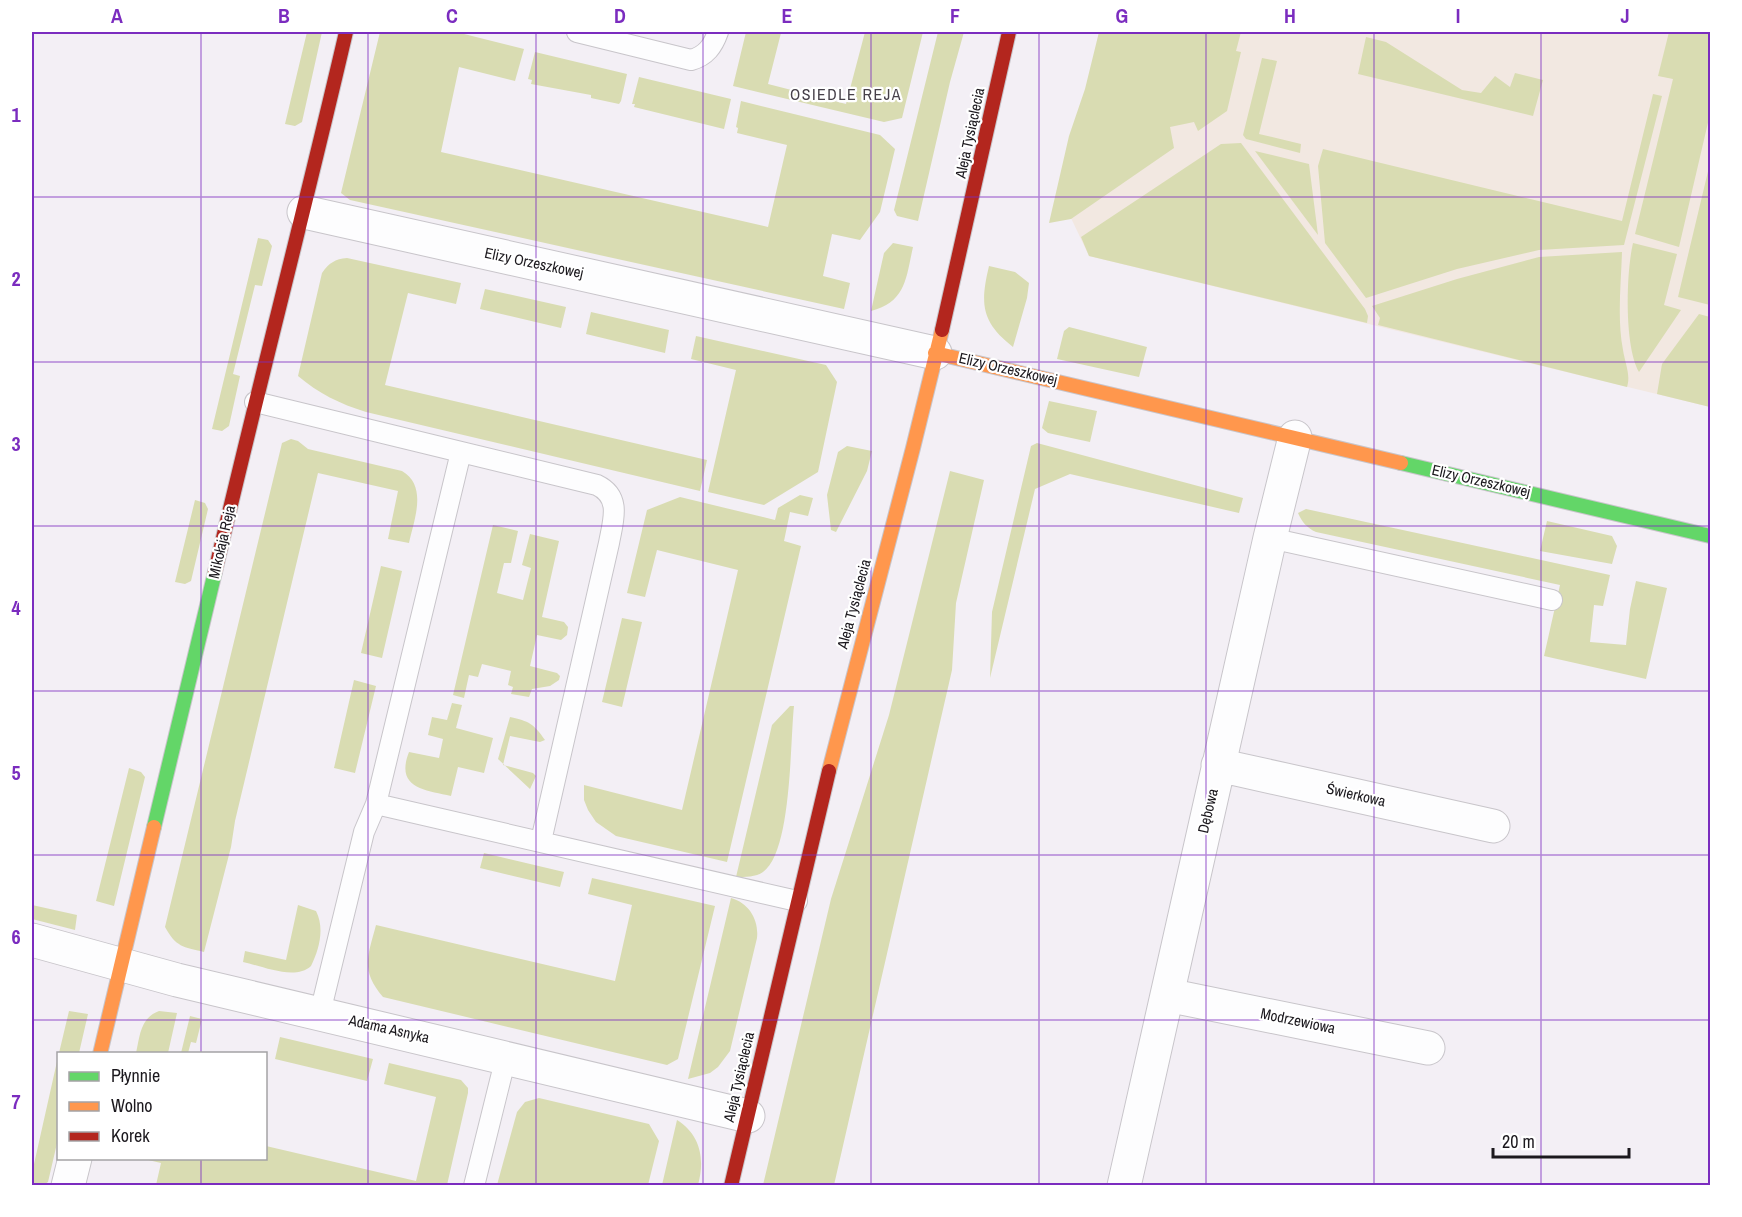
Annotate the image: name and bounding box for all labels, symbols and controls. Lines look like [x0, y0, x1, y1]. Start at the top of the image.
text: A [111, 2, 123, 29]
text: B [278, 2, 290, 29]
text: C [446, 2, 458, 29]
text: D [614, 2, 626, 29]
text: E [782, 2, 793, 29]
text: F [950, 2, 960, 29]
text: G [1116, 2, 1128, 29]
text: H [1284, 2, 1296, 29]
text: I [1456, 2, 1460, 29]
text: J [1620, 2, 1630, 29]
district label: OSIEDLE REJA [790, 83, 902, 105]
street label: Aleja Tysiąclecia [949, 86, 989, 181]
text: 1 [11, 101, 21, 128]
street label: Elizy Orzeszkowej [483, 242, 585, 283]
text: 2 [11, 265, 21, 292]
street label: Elizy Orzeszkowej [957, 347, 1059, 390]
text: 3 [11, 430, 21, 457]
street label: Elizy Orzeszkowej [1430, 459, 1532, 502]
street label: Mikołaja Reja [203, 503, 240, 581]
street label: Aleja Tysiąclecia [831, 557, 876, 652]
text: 4 [11, 594, 21, 621]
text: 5 [11, 759, 21, 786]
street label: Świerkowa [1324, 778, 1388, 812]
street label: Dębowa [1192, 786, 1223, 835]
text: 6 [11, 923, 21, 950]
street label: Modrzewiowa [1259, 1002, 1338, 1039]
street label: Adama Asnyka [346, 1009, 432, 1048]
street label: Aleja Tysiąclecia [718, 1030, 759, 1125]
legend [57, 1052, 267, 1160]
text: Płynnie [111, 1063, 160, 1088]
text: 7 [11, 1088, 21, 1115]
text: Wolno [111, 1093, 153, 1118]
scale bar [1493, 1121, 1630, 1159]
text: Korek [111, 1123, 150, 1148]
text: 20 m [1502, 1129, 1535, 1154]

